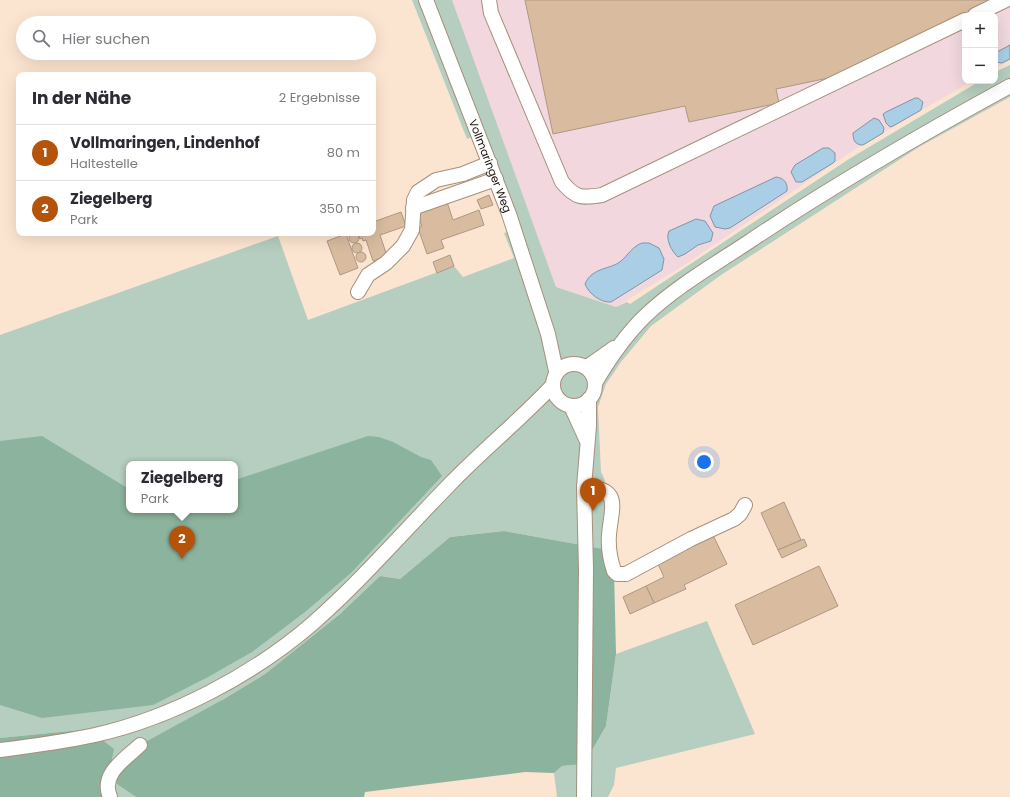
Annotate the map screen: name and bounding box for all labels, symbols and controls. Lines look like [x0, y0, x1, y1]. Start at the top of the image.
map controls [962, 12, 998, 84]
button: + [962, 12, 998, 48]
search box [16, 16, 376, 60]
icon: search [30, 27, 52, 49]
text: Hier suchen [62, 28, 150, 49]
button: − [962, 48, 998, 84]
text: In der Nähe [32, 86, 131, 110]
text: 2 Ergebnisse [279, 88, 360, 107]
street label: Vollmaringer Weg [465, 117, 516, 215]
text: Vollmaringen, Lindenhof [70, 132, 260, 153]
text: 1 [43, 143, 47, 162]
text: 80 m [327, 143, 360, 162]
text: Haltestelle [70, 154, 138, 173]
text: Ziegelberg [70, 188, 153, 209]
text: 2 [41, 199, 49, 218]
text: 350 m [319, 199, 360, 218]
text: Park [70, 210, 98, 229]
your location [694, 452, 714, 472]
popup [126, 461, 238, 513]
text: Ziegelberg [141, 467, 223, 488]
pin: 1 [580, 478, 606, 511]
text: Park [141, 489, 169, 508]
pin: 2 [169, 526, 195, 559]

